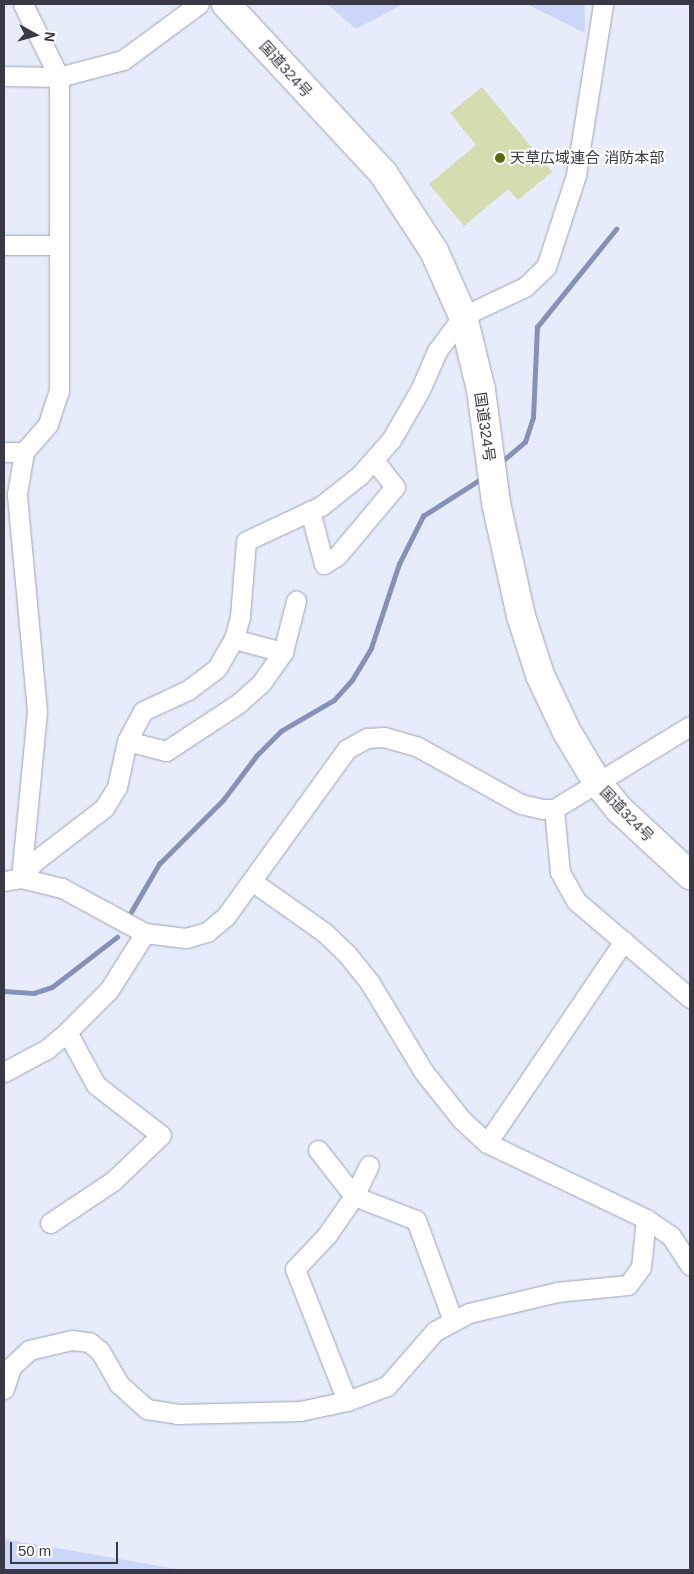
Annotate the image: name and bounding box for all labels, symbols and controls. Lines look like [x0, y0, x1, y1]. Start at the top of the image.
north arrow [10, 10, 60, 60]
text: N [41, 31, 58, 43]
street label: 国道324号 [256, 37, 316, 101]
place label: 天草広域連合 消防本部 [510, 149, 664, 167]
marker: 天草広域連合 消防本部 [494, 152, 506, 164]
street label: 国道324号 [471, 391, 499, 463]
street label: 国道324号 [596, 783, 658, 845]
scale bar [12, 1532, 120, 1564]
text: 50 m [18, 1542, 51, 1559]

